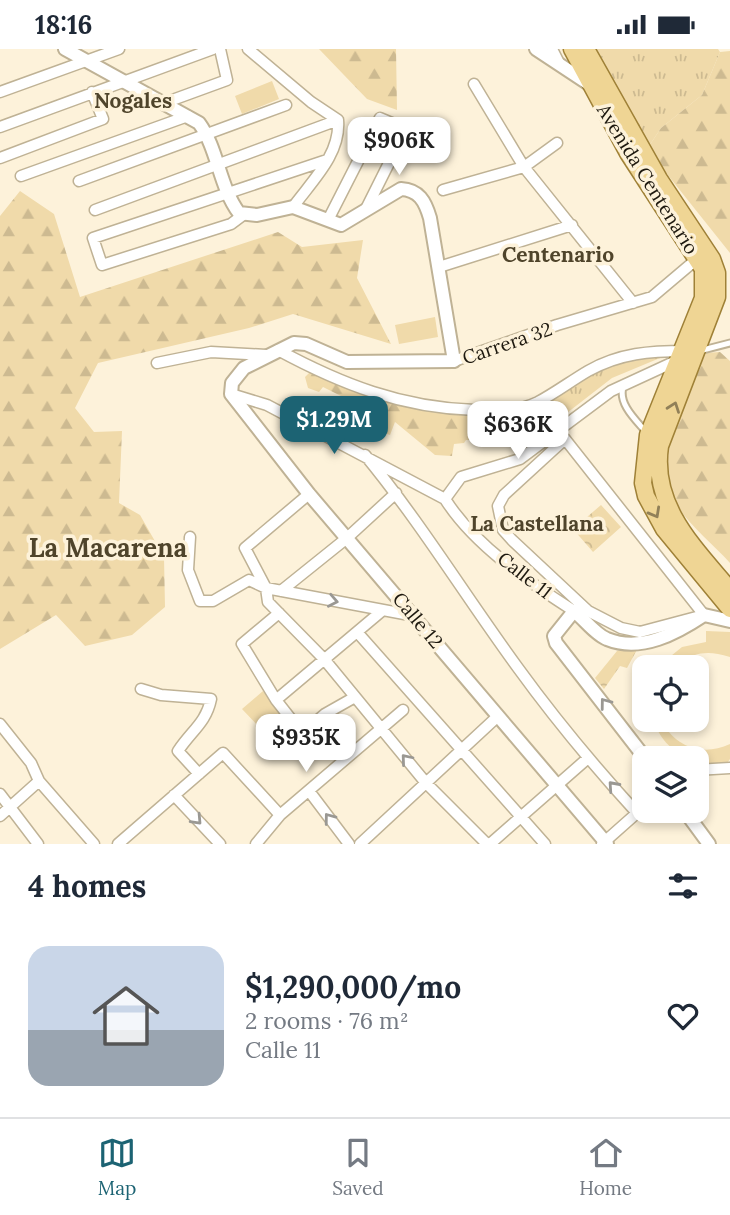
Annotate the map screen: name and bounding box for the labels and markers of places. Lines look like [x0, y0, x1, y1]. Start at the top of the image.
pin: $906K [350, 117, 448, 177]
pin: $1.29M [277, 397, 391, 456]
pin: $636K [469, 401, 567, 461]
pin: $935K [257, 715, 355, 774]

